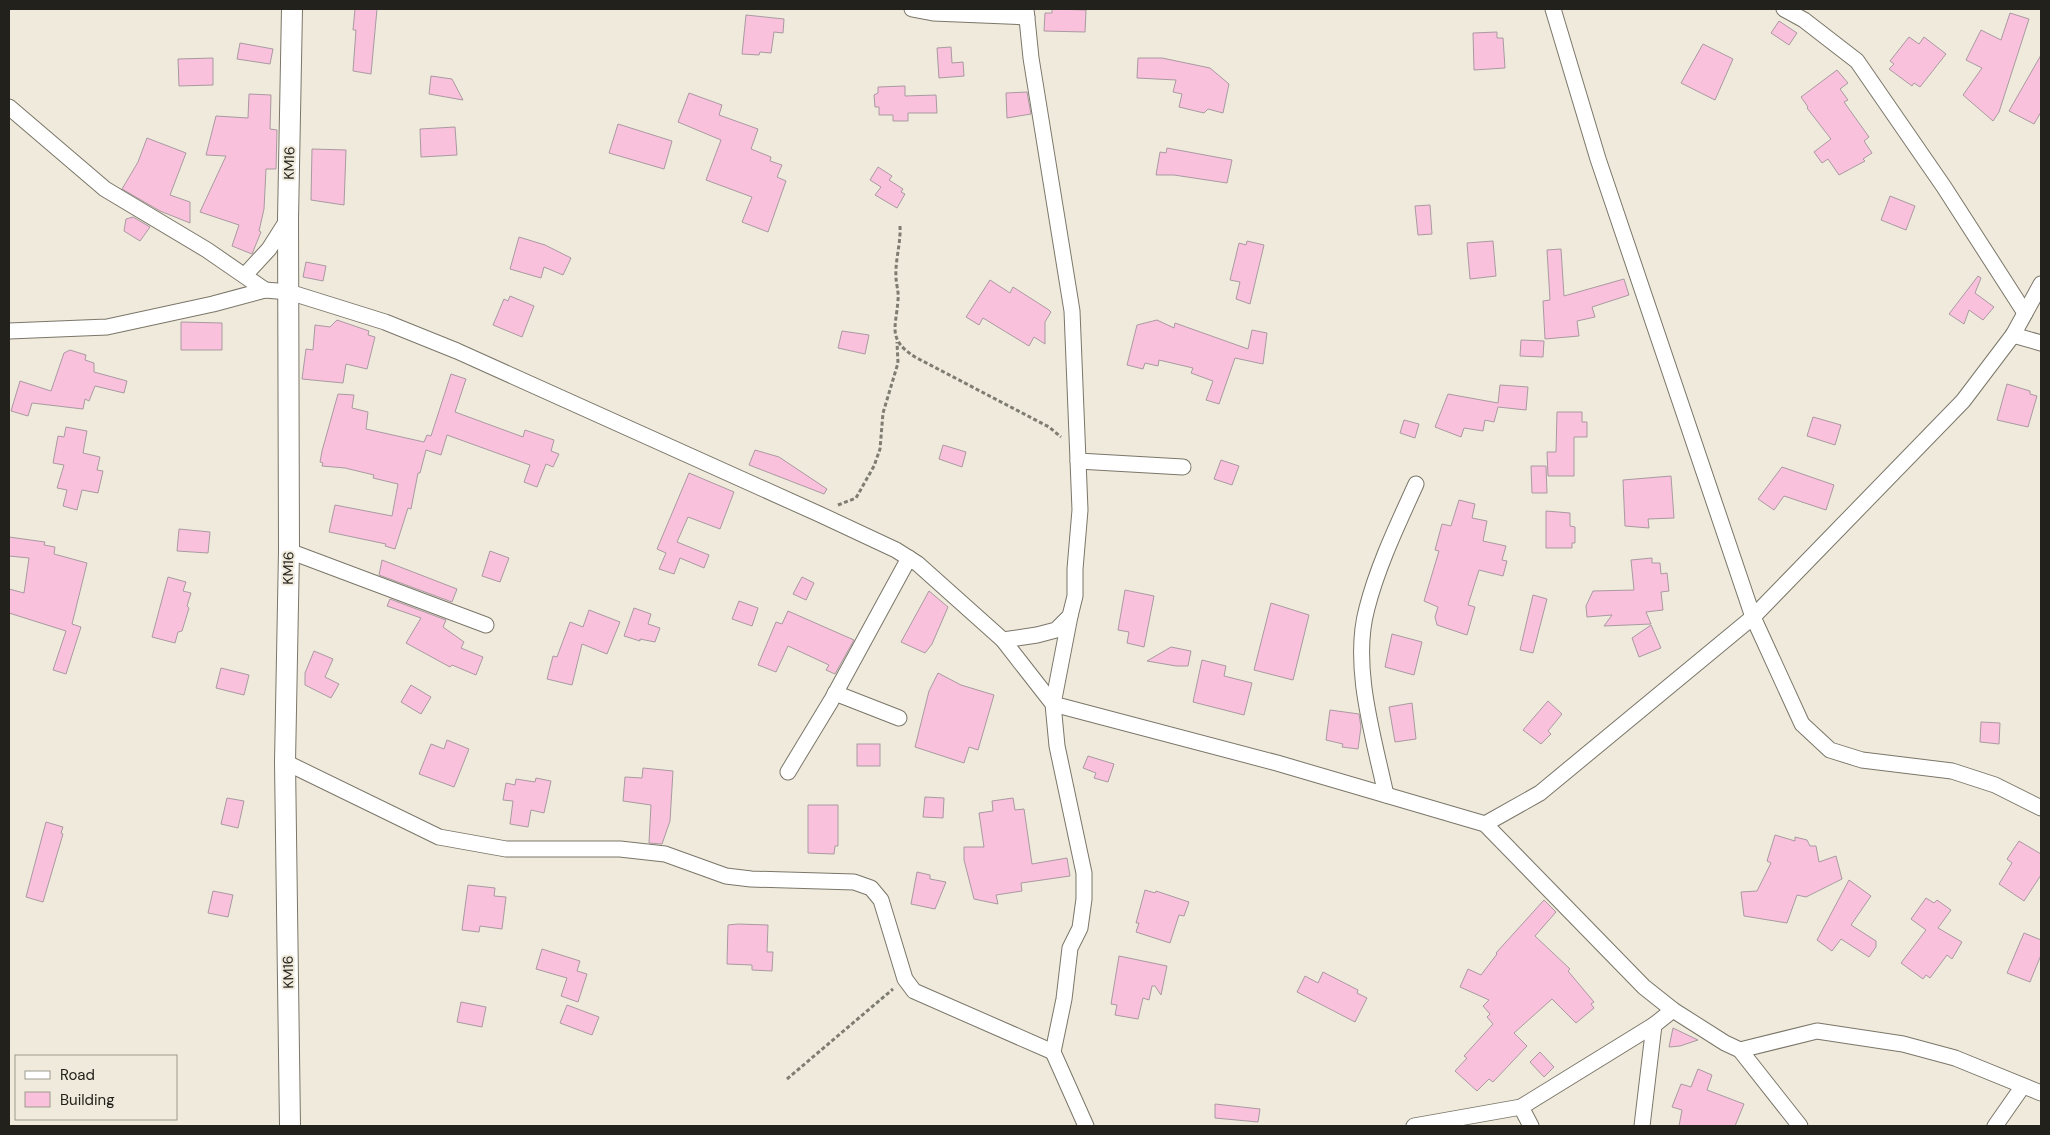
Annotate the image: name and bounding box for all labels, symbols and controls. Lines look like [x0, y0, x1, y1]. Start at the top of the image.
street label: KM16 [280, 146, 298, 180]
street label: KM16 [279, 551, 297, 585]
street label: KM16 [279, 955, 297, 989]
legend [15, 1055, 178, 1120]
text: Road [60, 1065, 95, 1085]
text: Building [60, 1090, 115, 1110]

